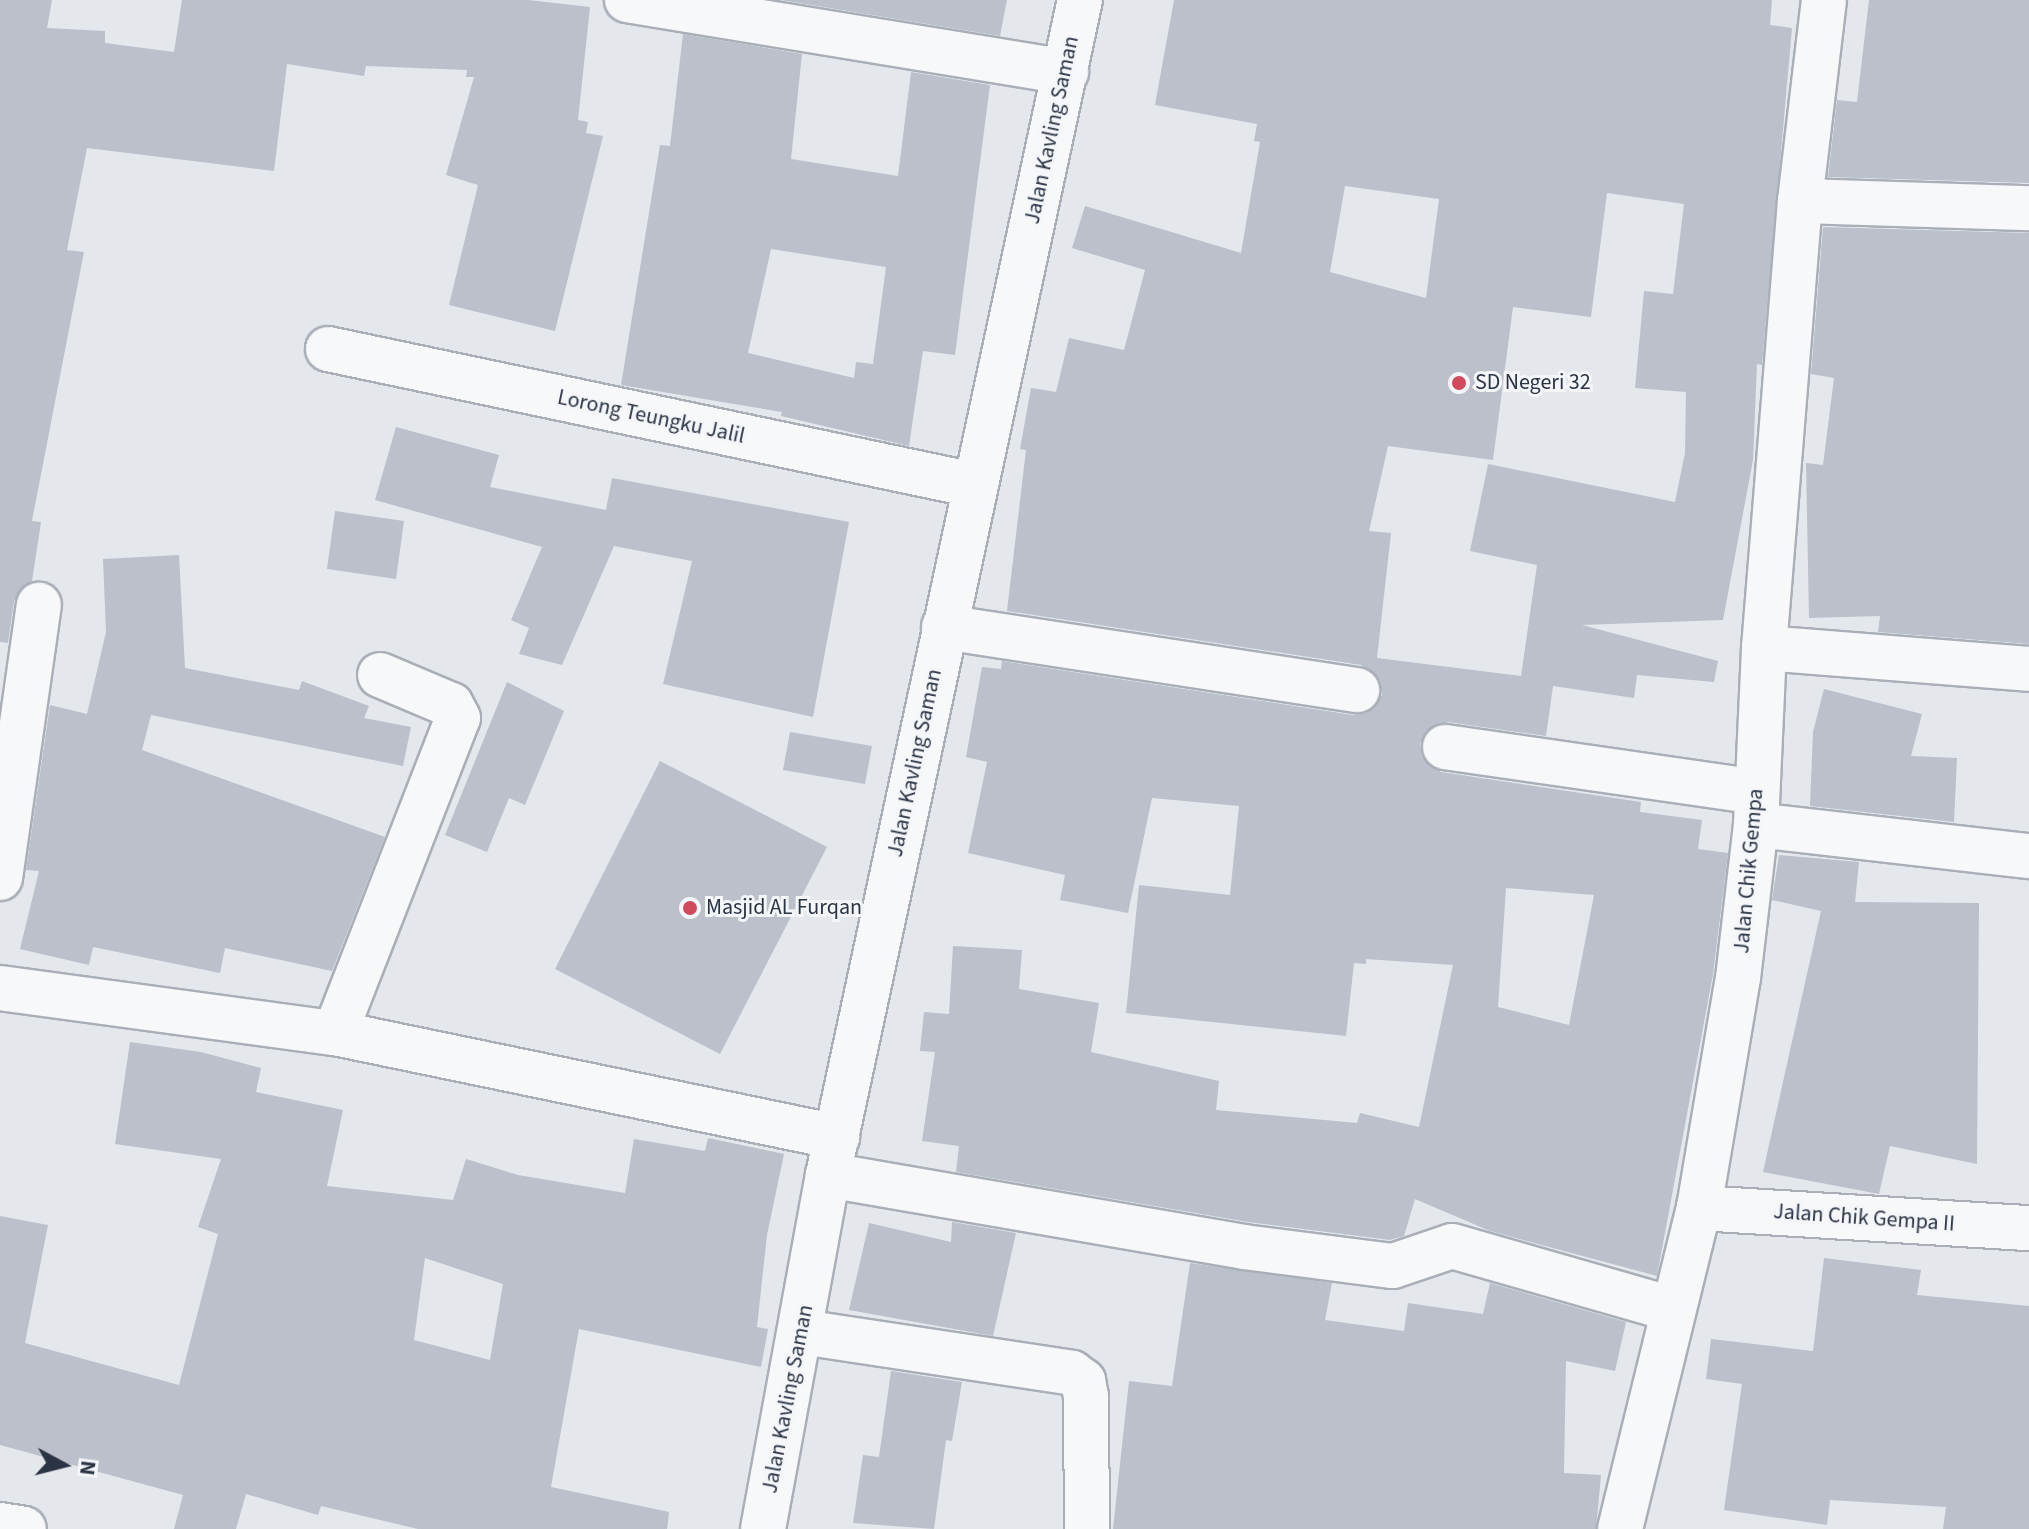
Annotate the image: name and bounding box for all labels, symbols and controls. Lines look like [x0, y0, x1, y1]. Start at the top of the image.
street label: Jalan Kavling Saman [1019, 34, 1085, 226]
place label: SD Negeri 32 [1475, 370, 1591, 396]
marker: SD Negeri 32 [1450, 374, 1468, 392]
street label: Lorong Teungku Jalil [555, 384, 747, 450]
street label: Jalan Kavling Saman [882, 667, 948, 859]
street label: Jalan Chik Gempa [1729, 787, 1769, 955]
place label: Masjid AL Furqan [706, 895, 862, 921]
marker: Masjid AL Furqan [681, 899, 699, 917]
street label: Jalan Chik Gempa II [1772, 1198, 1956, 1238]
street label: Jalan Kavling Saman [757, 1302, 819, 1496]
north arrow [24, 1425, 104, 1505]
text: N [71, 1459, 105, 1477]

